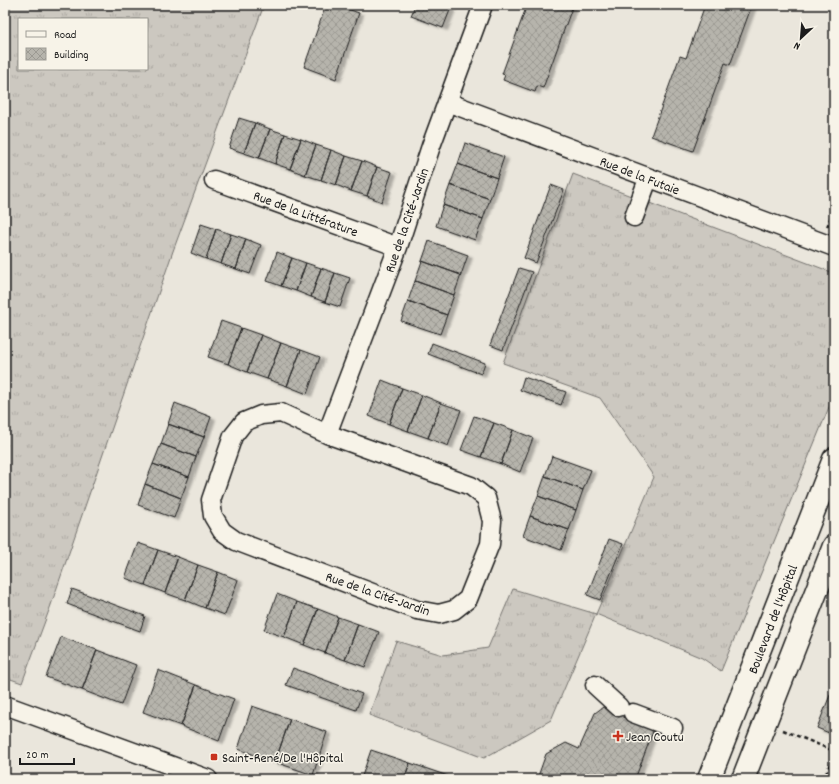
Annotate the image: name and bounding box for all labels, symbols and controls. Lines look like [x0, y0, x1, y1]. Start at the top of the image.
legend [18, 18, 148, 70]
north arrow [781, 18, 821, 58]
text: Road [54, 27, 76, 44]
text: N [791, 37, 803, 54]
text: Building [54, 47, 89, 64]
street label: Rue de la Futaie [596, 152, 682, 201]
street label: Rue de la Cité-Jardin [381, 166, 435, 276]
street label: Rue de la Littérature [250, 187, 361, 243]
street label: Boulevard de l'Hôpital [744, 562, 804, 677]
street label: Rue de la Cité-Jardin [322, 568, 432, 622]
place label: Jean Coutu [626, 728, 684, 748]
marker: Jean Coutu [613, 731, 623, 741]
scale bar [20, 740, 74, 766]
text: 20 m [26, 747, 49, 764]
place label: Saint-René/De l'Hôpital [222, 749, 344, 769]
marker: Saint-René/De l'Hôpital [209, 752, 219, 762]

